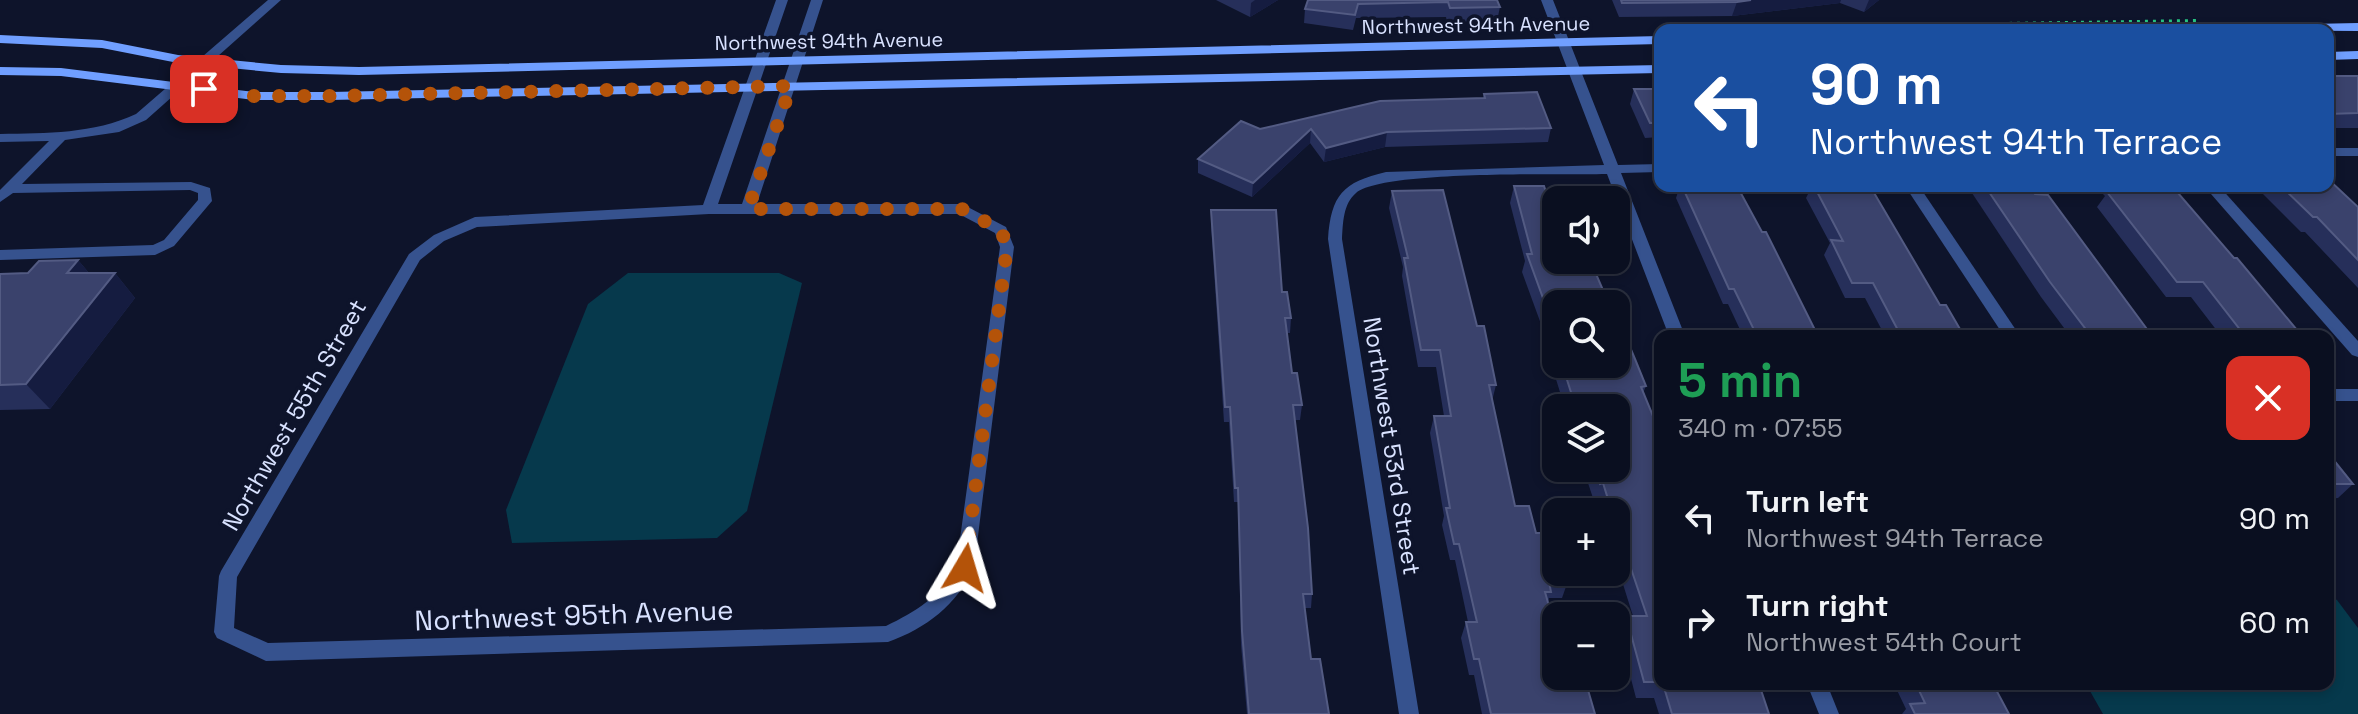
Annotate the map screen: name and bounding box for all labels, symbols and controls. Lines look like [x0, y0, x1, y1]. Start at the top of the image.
street label: Northwest 94th Avenue [1362, 10, 1590, 40]
street label: Northwest 94th Avenue [715, 26, 943, 56]
text: 90 m [1810, 49, 1943, 120]
pin [170, 55, 238, 123]
icon: left [1678, 56, 1782, 160]
icon: arrive [182, 67, 226, 111]
text: Northwest 94th Terrace [1810, 119, 2222, 165]
map controls [1542, 186, 1630, 690]
button: sound [1542, 186, 1630, 274]
button: search [1542, 290, 1630, 378]
street label: Northwest 55th Street [215, 294, 373, 536]
street label: Northwest 53rd Street [1356, 315, 1428, 577]
text: 5 min [1678, 350, 1802, 411]
button: close [2226, 356, 2310, 440]
button: layers [1542, 394, 1630, 482]
text: 340 m · 07:55 [1678, 411, 1842, 445]
text: Turn left [1746, 482, 1869, 521]
icon: left [1678, 496, 1722, 540]
button: + [1542, 498, 1630, 586]
text: 90 m [2239, 499, 2310, 538]
text: Northwest 94th Terrace [1746, 521, 2044, 555]
position arrow [923, 526, 1007, 610]
text: Turn right [1746, 586, 1889, 625]
street label: Northwest 95th Avenue [414, 591, 734, 639]
icon: right [1678, 600, 1722, 644]
button: − [1542, 602, 1630, 690]
text: 60 m [2239, 603, 2310, 642]
text: Northwest 54th Court [1746, 625, 2022, 659]

